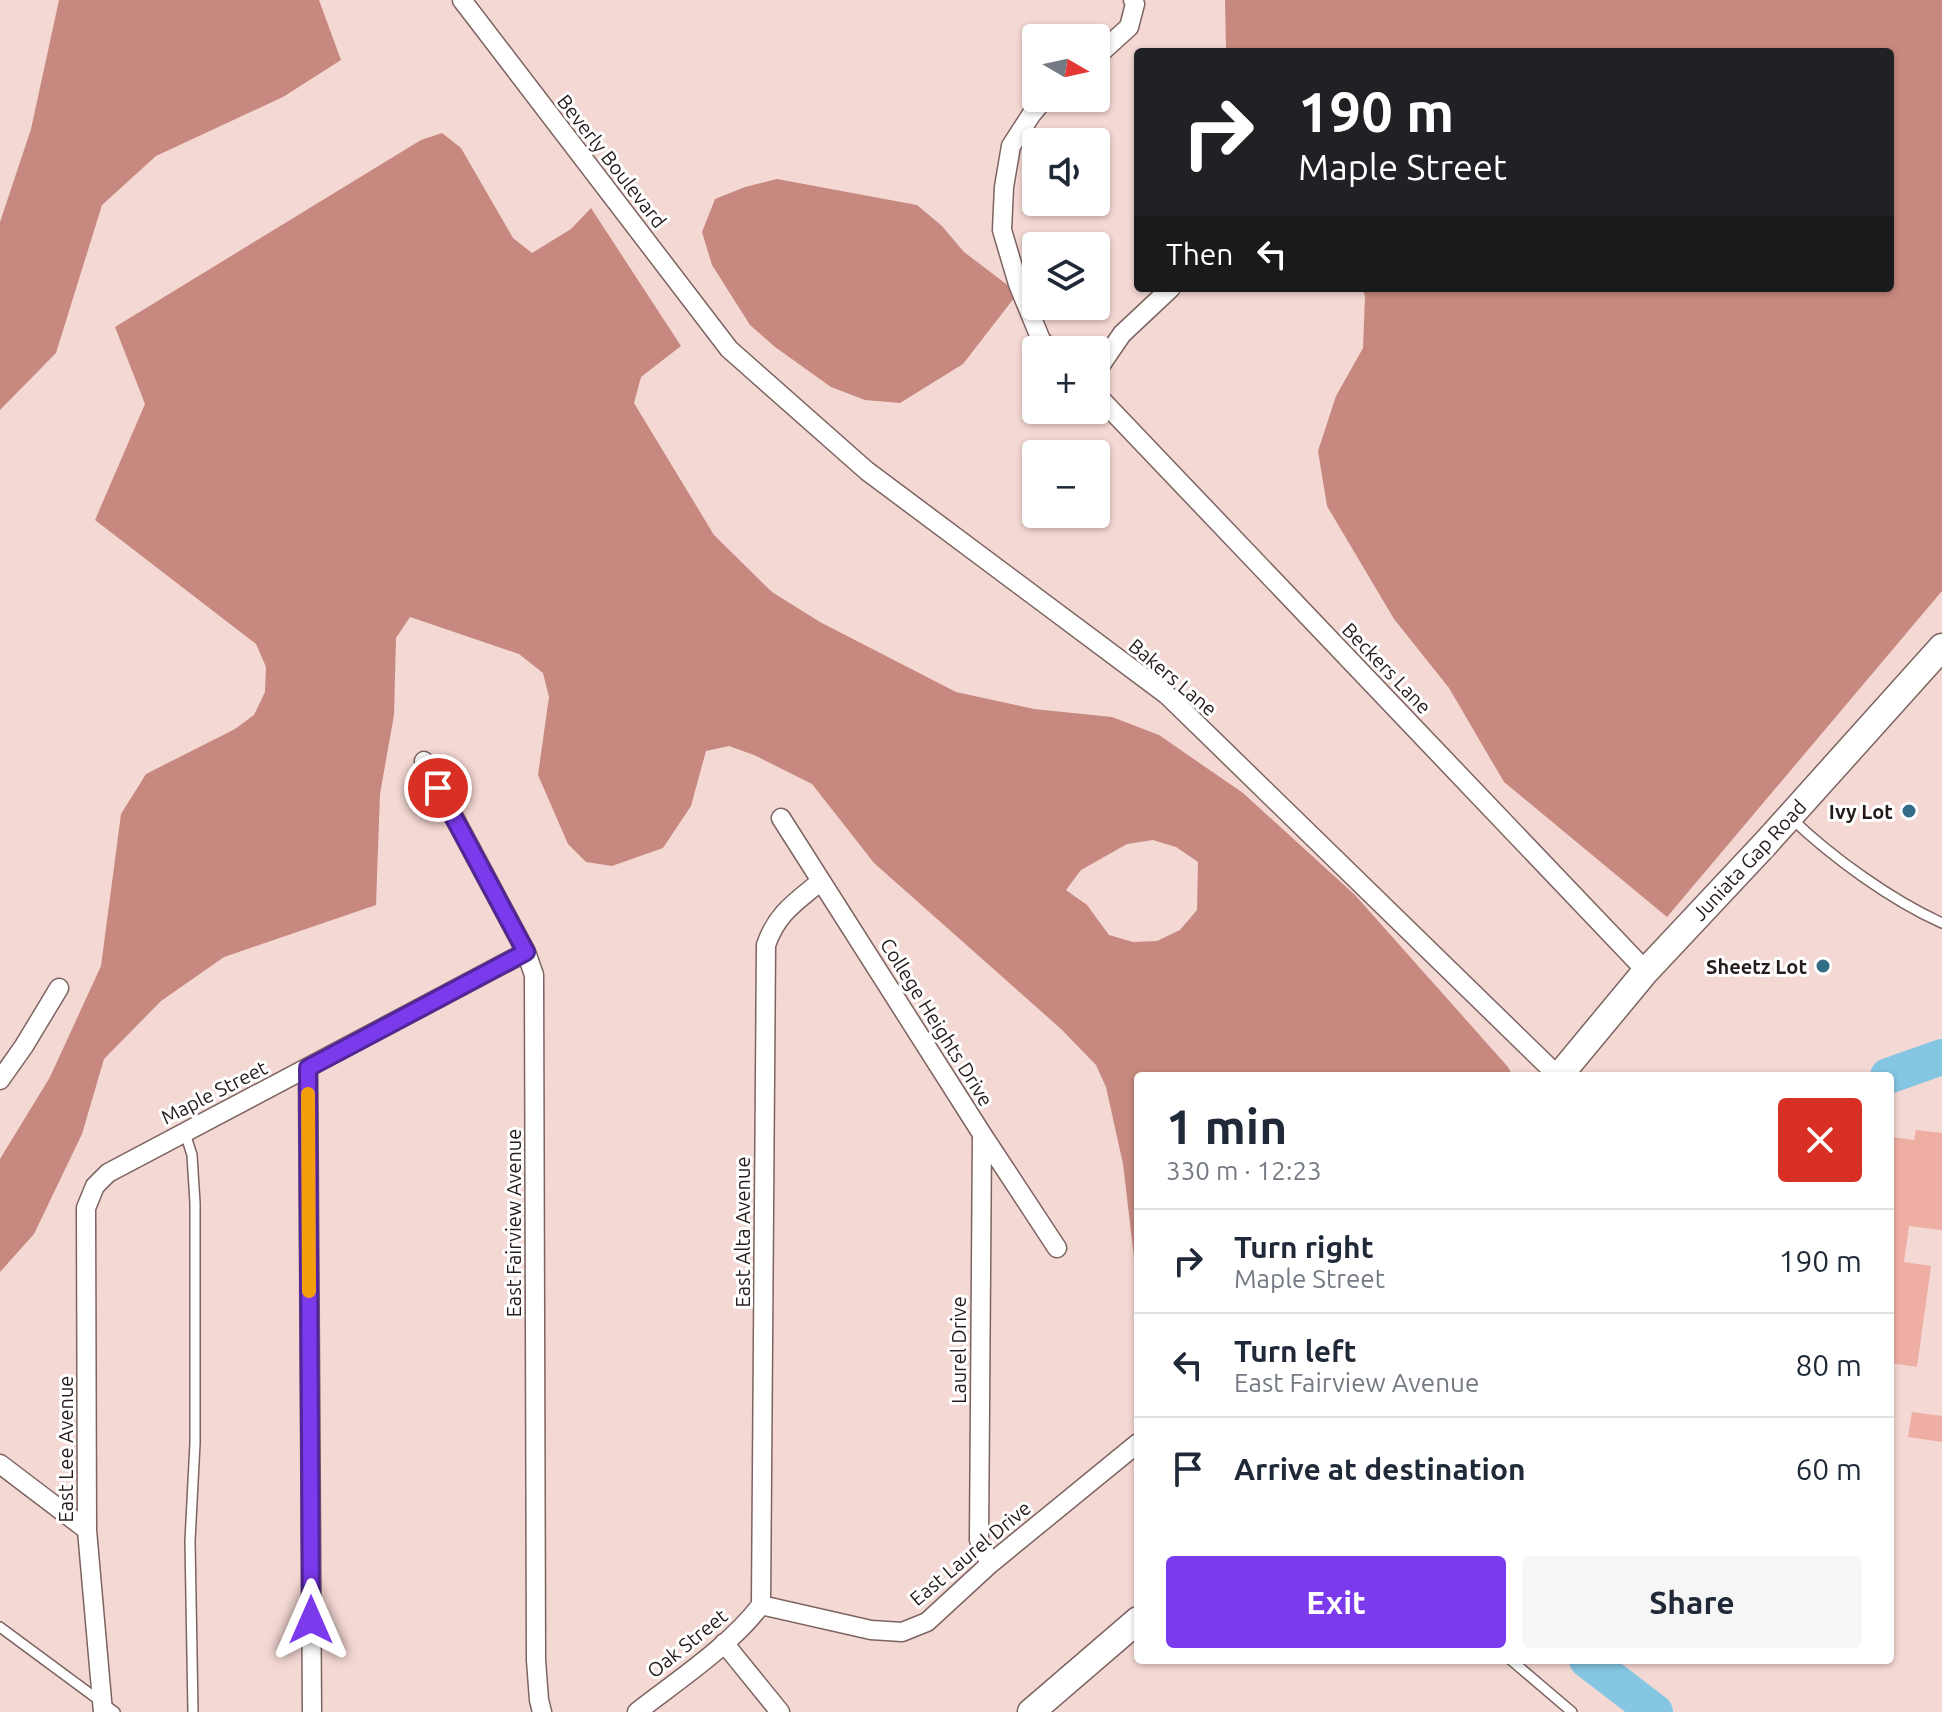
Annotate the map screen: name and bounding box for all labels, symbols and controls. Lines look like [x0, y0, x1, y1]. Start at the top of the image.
north arrow [1022, 24, 1110, 112]
map controls [1022, 24, 1110, 528]
icon: right [1166, 80, 1270, 184]
text: 190 m [1298, 80, 1454, 143]
street label: Beverly Boulevard [553, 90, 671, 232]
button: sound [1022, 128, 1110, 216]
text: Maple Street [1298, 146, 1507, 187]
button: layers [1022, 232, 1110, 320]
icon: left [1250, 232, 1294, 276]
text: Then [1166, 237, 1234, 271]
button: + [1022, 336, 1110, 424]
button: − [1022, 440, 1110, 528]
street label: Beckers Lane [1338, 618, 1436, 718]
street label: Bakers Lane [1124, 634, 1222, 720]
pin [404, 754, 472, 822]
icon: arrive [416, 766, 460, 810]
street label: Juniata Gap Road [1687, 795, 1811, 925]
place label: Ivy Lot [1829, 800, 1893, 823]
marker: Ivy Lot [1900, 802, 1918, 820]
street label: College Heights Drive [876, 934, 998, 1110]
place label: Sheetz Lot [1706, 955, 1807, 978]
marker: Sheetz Lot [1814, 957, 1832, 975]
street label: Maple Street [157, 1055, 271, 1129]
button: close [1778, 1098, 1862, 1182]
text: 1 min [1166, 1099, 1287, 1153]
street label: East Fairview Avenue [502, 1129, 525, 1317]
text: 330 m · 12:23 [1166, 1156, 1322, 1185]
street label: East Alta Avenue [731, 1157, 754, 1307]
text: Turn right [1234, 1230, 1374, 1264]
icon: right [1166, 1239, 1210, 1283]
text: 190 m [1778, 1244, 1862, 1278]
text: Maple Street [1234, 1264, 1385, 1293]
street label: Laurel Drive [947, 1296, 970, 1404]
text: Turn left [1234, 1334, 1356, 1368]
icon: left [1166, 1343, 1210, 1387]
text: 80 m [1795, 1348, 1862, 1382]
text: East Fairview Avenue [1234, 1368, 1479, 1397]
street label: East Lee Avenue [54, 1376, 77, 1522]
icon: arrive [1166, 1447, 1210, 1491]
text: Arrive at destination [1234, 1452, 1526, 1486]
text: 60 m [1795, 1452, 1862, 1486]
street label: East Laurel Drive [905, 1496, 1035, 1610]
button: Exit [1166, 1556, 1506, 1648]
button: Share [1522, 1556, 1862, 1648]
position arrow [269, 1578, 353, 1662]
street label: Oak Street [642, 1604, 732, 1682]

